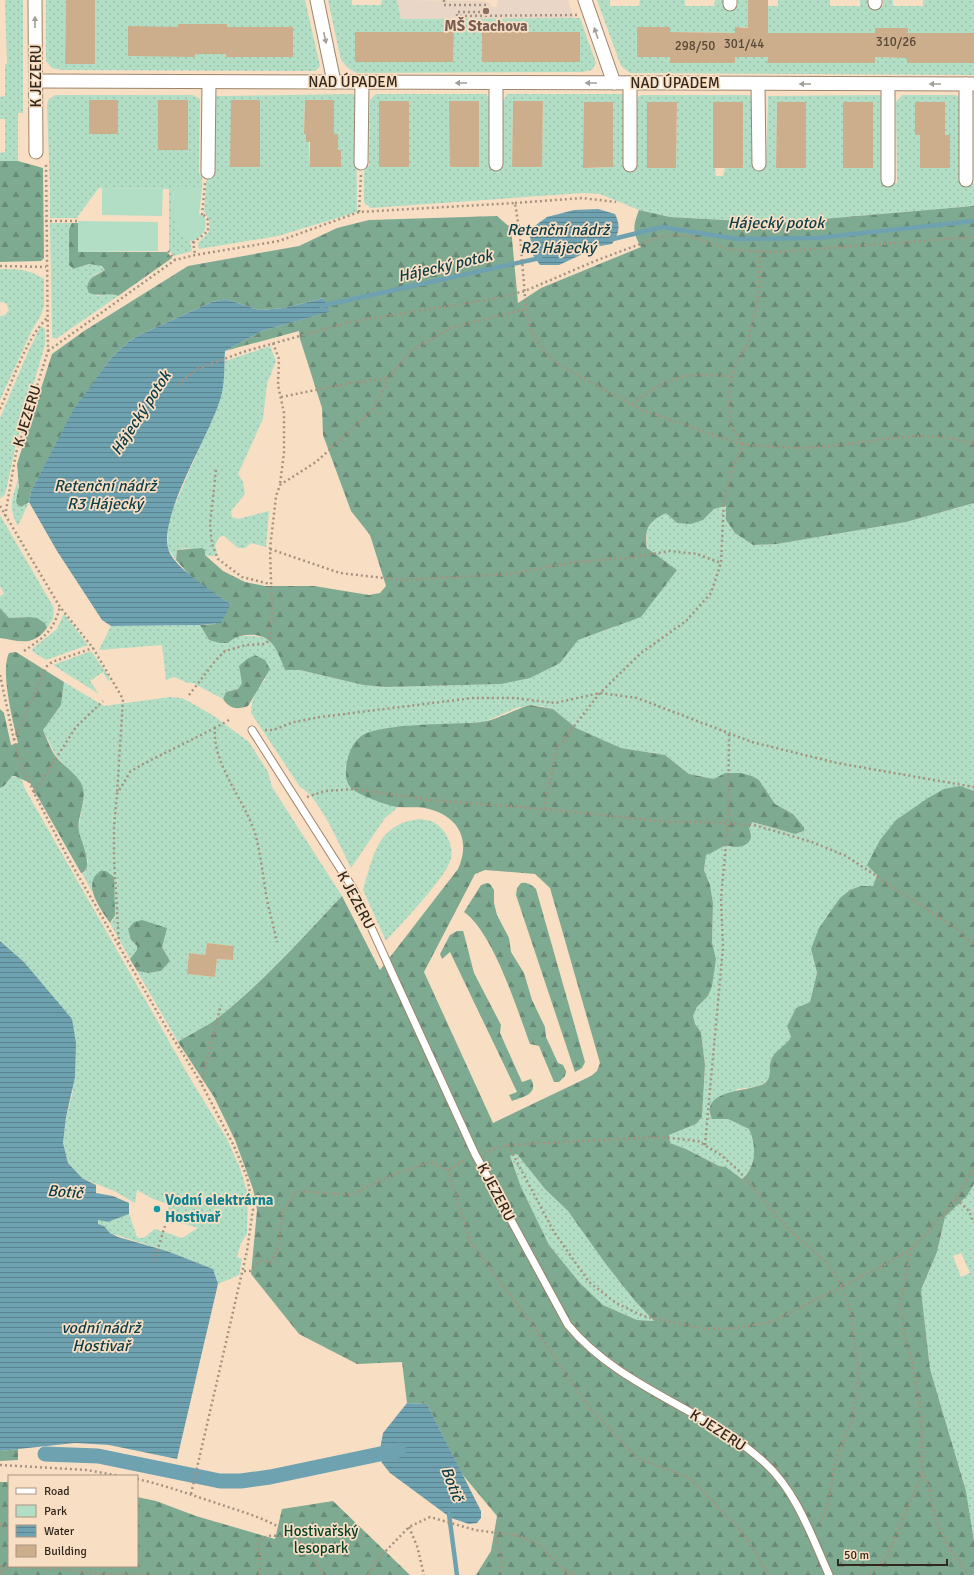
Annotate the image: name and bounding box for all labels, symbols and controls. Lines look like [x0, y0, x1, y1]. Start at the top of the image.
marker: MŠ Stachova [481, 6, 491, 16]
one-way arrow [32, 15, 38, 28]
place label: MŠ Stachova [444, 16, 528, 35]
one-way arrow [593, 27, 599, 39]
one-way arrow [323, 32, 329, 44]
house number: 310/26 [876, 34, 916, 50]
house number: 301/44 [724, 36, 764, 52]
house number: 298/50 [675, 38, 715, 54]
street label: K JEZERU [27, 44, 45, 108]
street label: NAD ÚPADEM [308, 72, 398, 91]
street label: NAD ÚPADEM [630, 73, 720, 92]
one-way arrow [454, 80, 467, 86]
one-way arrow [584, 80, 597, 86]
one-way arrow [798, 81, 811, 87]
one-way arrow [928, 81, 941, 87]
water label: Hájecký potok [728, 213, 826, 233]
water label: Retenční nádrž R2 Hájecký [507, 220, 611, 258]
water label: Hájecký potok [396, 245, 496, 287]
water label: Hájecký potok [106, 365, 177, 459]
street label: K JEZERU [9, 383, 45, 449]
water label: Retenční nádrž R3 Hájecký [54, 476, 158, 514]
street label: K JEZERU [333, 868, 379, 932]
street label: K JEZERU [473, 1160, 519, 1224]
water label: Botič [47, 1181, 86, 1203]
place label: Vodní elektrárna Hostivař [165, 1191, 274, 1226]
marker: Vodní elektrárna Hostivař [152, 1204, 162, 1214]
water label: vodní nádrž Hostivař [62, 1318, 142, 1356]
street label: K JEZERU [687, 1405, 749, 1455]
water label: Botič [436, 1464, 469, 1506]
legend [8, 1475, 138, 1567]
text: Road [44, 1484, 70, 1499]
text: Park [44, 1504, 67, 1519]
park label: Hostivařský lesopark [284, 1522, 358, 1557]
text: Water [44, 1524, 75, 1539]
scale bar [838, 1541, 947, 1567]
text: Building [44, 1544, 87, 1559]
text: 50 m [844, 1548, 869, 1563]

